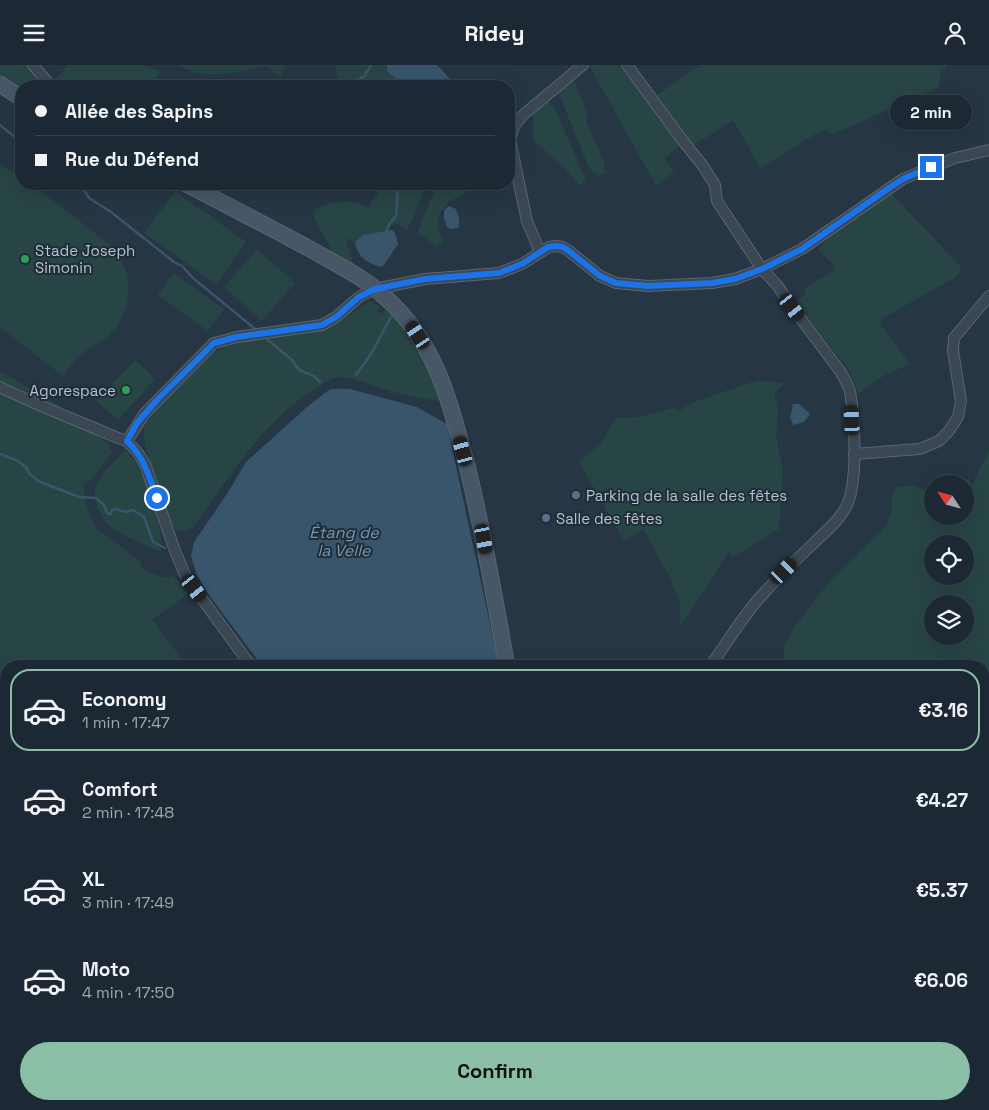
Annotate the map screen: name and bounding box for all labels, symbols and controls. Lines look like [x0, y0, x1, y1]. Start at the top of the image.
icon: menu [20, 19, 48, 47]
text: Ridey [464, 19, 525, 47]
icon: person [941, 19, 969, 47]
callout: 2 min [890, 94, 972, 129]
text: Allée des Sapins [65, 99, 213, 124]
text: 2 min [910, 102, 952, 123]
text: Rue du Défend [65, 147, 199, 172]
route end [920, 156, 942, 178]
place label: Stade Joseph Simonin [35, 241, 135, 277]
marker: Stade Joseph Simonin [19, 253, 31, 265]
car [776, 291, 807, 323]
car [403, 318, 432, 352]
place label: Agorespace [30, 381, 116, 400]
marker: Agorespace [120, 384, 132, 396]
car [843, 405, 860, 435]
car [451, 435, 474, 467]
north arrow [924, 475, 974, 525]
map controls [924, 475, 974, 645]
place label: Parking de la salle des fêtes [586, 486, 787, 505]
route start [146, 487, 168, 509]
marker: Parking de la salle des fêtes [570, 489, 582, 501]
place label: Salle des fêtes [556, 509, 663, 528]
marker: Salle des fêtes [540, 512, 552, 524]
water label: Étang de la Velle [309, 522, 379, 561]
car [473, 523, 494, 555]
button: locate [924, 535, 974, 585]
car [767, 555, 800, 587]
car [178, 572, 209, 604]
button: layers [924, 595, 974, 645]
text: Economy [82, 687, 166, 712]
icon: car [22, 688, 67, 733]
text: €3.16 [919, 698, 968, 723]
text: 1 min · 17:47 [82, 712, 170, 733]
text: Comfort [82, 777, 158, 802]
icon: car [22, 778, 67, 823]
text: €4.27 [916, 788, 968, 813]
text: 2 min · 17:48 [82, 802, 174, 823]
text: XL [82, 867, 105, 892]
icon: car [22, 868, 67, 913]
text: €5.37 [916, 878, 968, 903]
text: 3 min · 17:49 [82, 892, 174, 913]
text: Moto [82, 957, 130, 982]
icon: car [22, 958, 67, 1003]
text: €6.06 [914, 968, 968, 993]
text: 4 min · 17:50 [82, 982, 174, 1003]
button: Confirm [20, 1042, 970, 1100]

